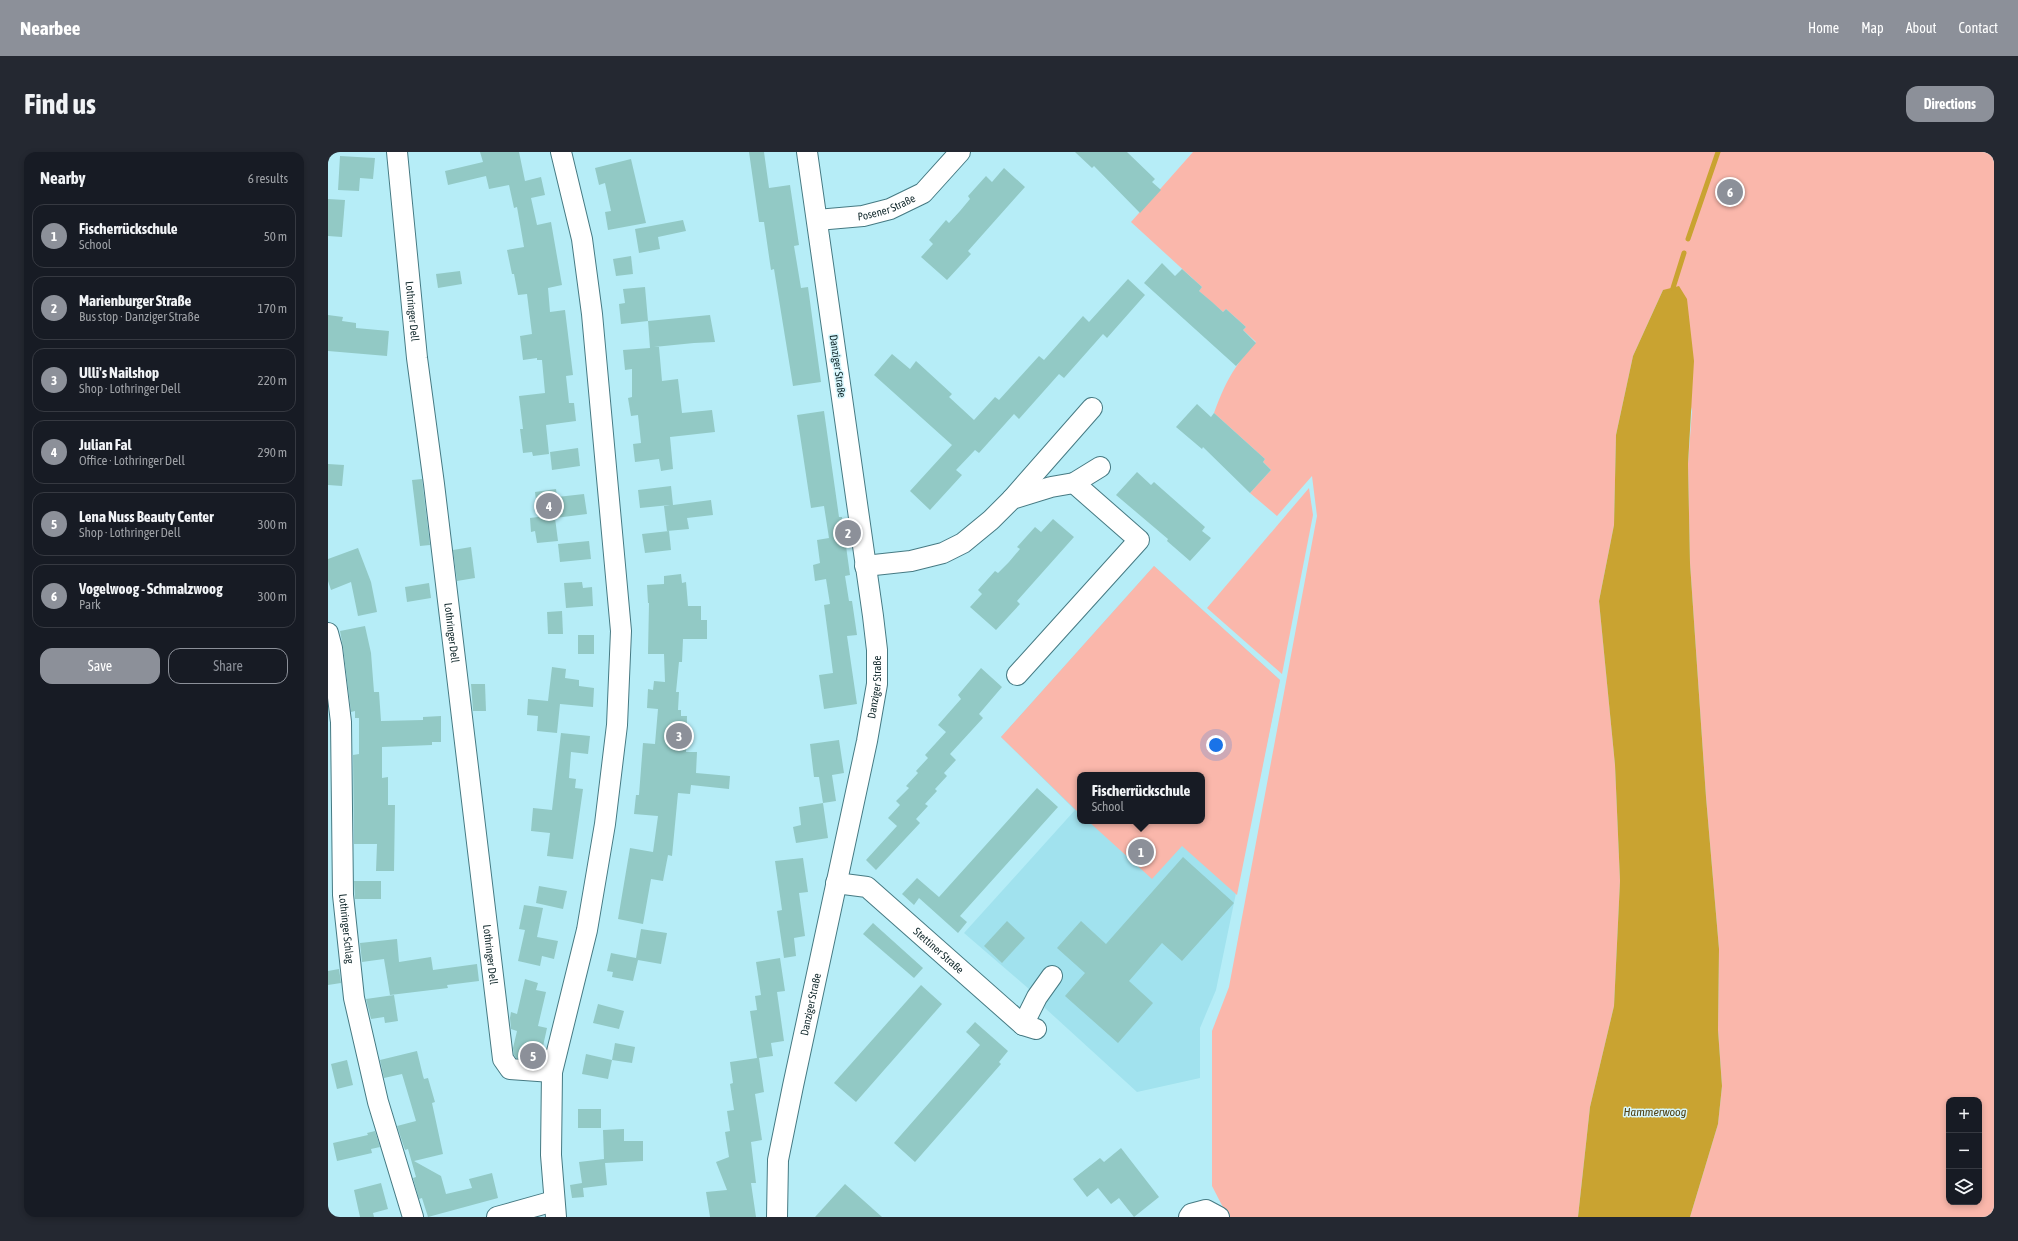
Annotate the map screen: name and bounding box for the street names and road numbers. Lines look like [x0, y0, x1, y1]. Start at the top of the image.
street label: Posener Straße [857, 192, 917, 222]
street label: Lothringer Dell [404, 281, 421, 342]
street label: Danziger Straße [828, 334, 848, 398]
street label: Lothringer Dell [442, 602, 461, 664]
street label: Danziger Straße [865, 655, 883, 720]
street label: Lothringer Schlag [337, 893, 356, 965]
street label: Lothringer Dell [481, 924, 500, 985]
street label: Stettiner Straße [911, 925, 966, 976]
street label: Danziger Straße [798, 972, 823, 1037]

